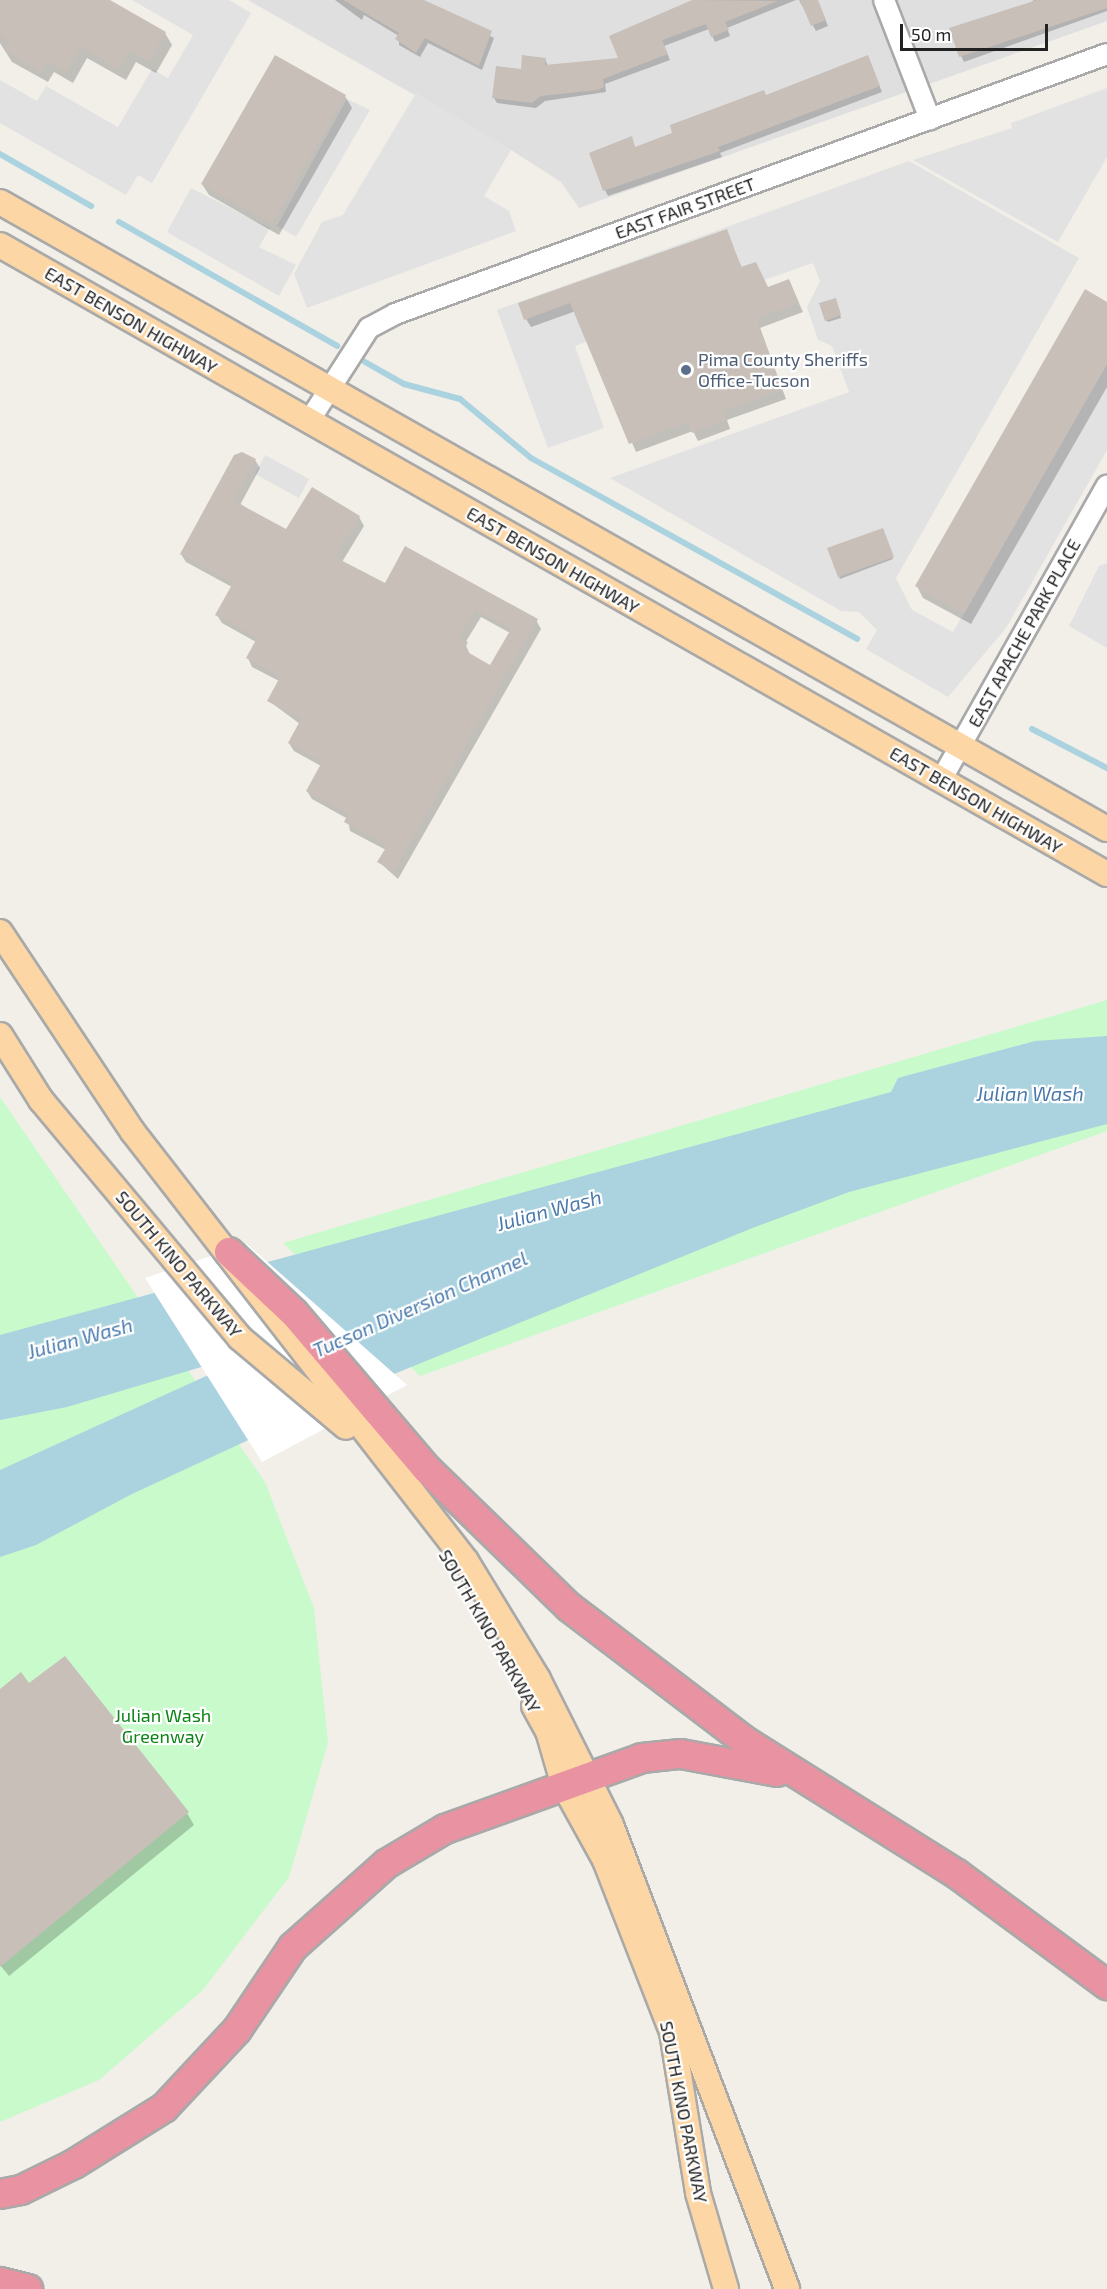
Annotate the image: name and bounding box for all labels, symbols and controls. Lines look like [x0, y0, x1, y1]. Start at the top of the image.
scale bar [903, 12, 1052, 50]
text: 50 m [911, 23, 951, 45]
street label: EAST FAIR STREET [612, 173, 758, 243]
street label: EAST BENSON HIGHWAY [41, 262, 221, 378]
place label: Pima County Sheriffs Office-Tucson [698, 349, 868, 392]
marker: Pima County Sheriffs Office-Tucson [679, 363, 693, 377]
street label: EAST BENSON HIGHWAY [463, 502, 643, 618]
street label: EAST APACHE PARK PLACE [963, 535, 1085, 731]
street label: EAST BENSON HIGHWAY [886, 742, 1066, 858]
water label: Julian Wash [976, 1081, 1084, 1105]
water label: Julian Wash [494, 1184, 604, 1236]
street label: SOUTH KINO PARKWAY [111, 1186, 247, 1342]
water label: Tucson Diversion Channel [309, 1246, 531, 1362]
water label: Julian Wash [25, 1312, 135, 1364]
street label: SOUTH KINO PARKWAY [434, 1546, 546, 1716]
park label: Julian Wash Greenway [115, 1705, 211, 1748]
street label: SOUTH KINO PARKWAY [656, 2019, 712, 2205]

